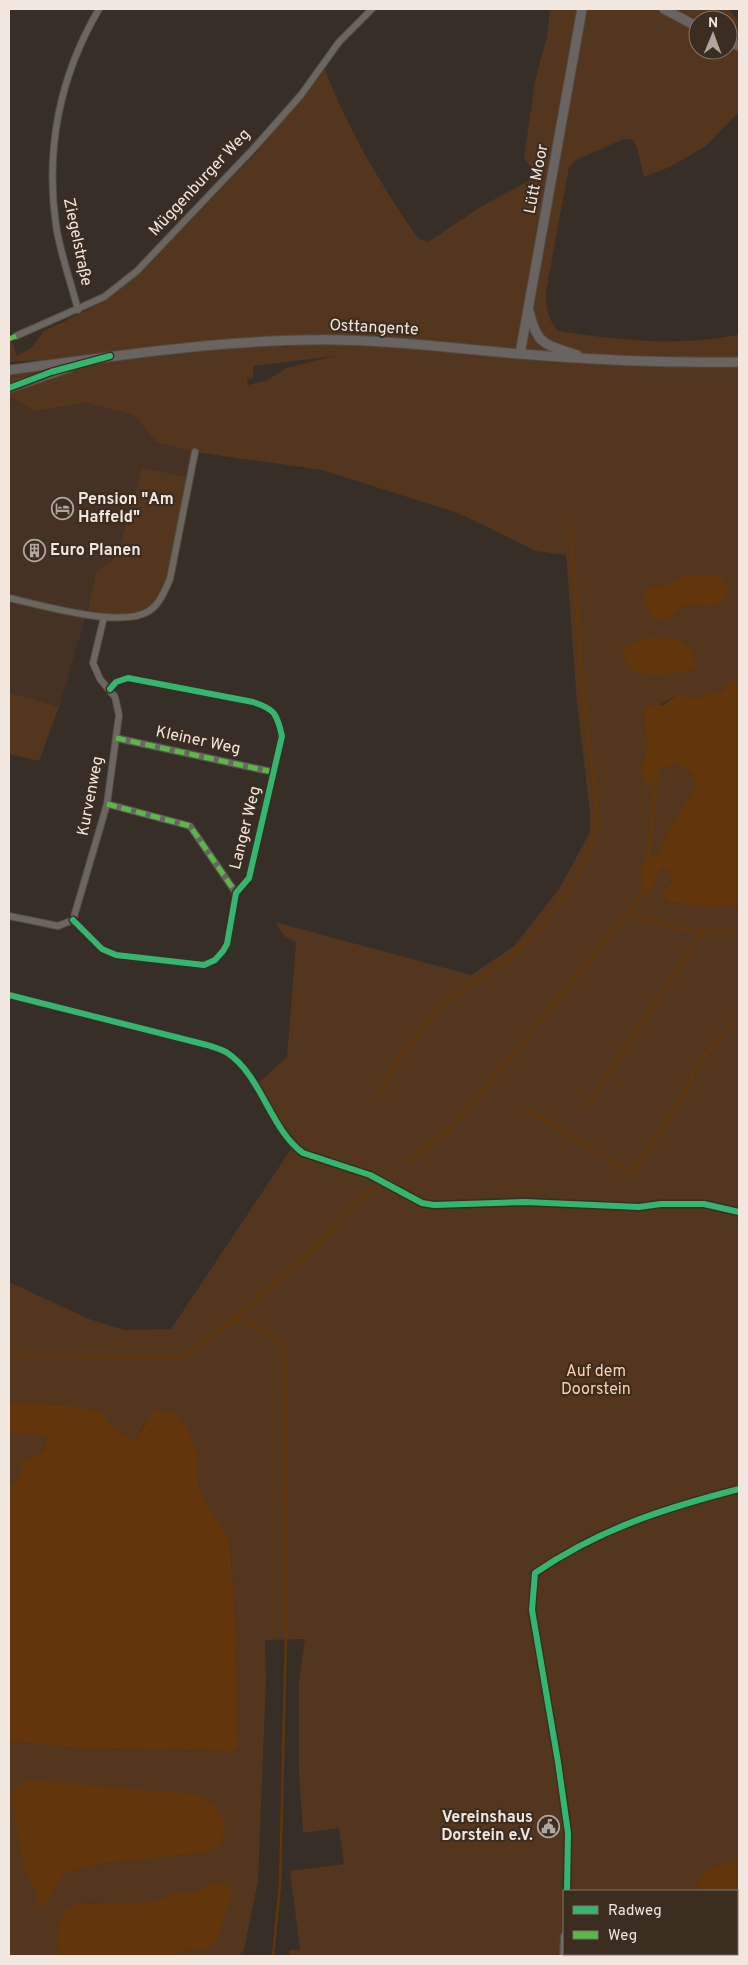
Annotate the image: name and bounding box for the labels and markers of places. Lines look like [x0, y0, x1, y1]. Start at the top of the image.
place label: Pension "Am Haffeld" [78, 490, 174, 528]
hotel icon: Pension "Am Haffeld" [50, 497, 74, 521]
building icon: Euro Planen [22, 539, 46, 563]
place label: Euro Planen [50, 541, 141, 561]
place label: Vereinshaus Dorstein e.V. [441, 1808, 533, 1846]
public building icon: Vereinshaus Dorstein e.V. [537, 1815, 561, 1839]

